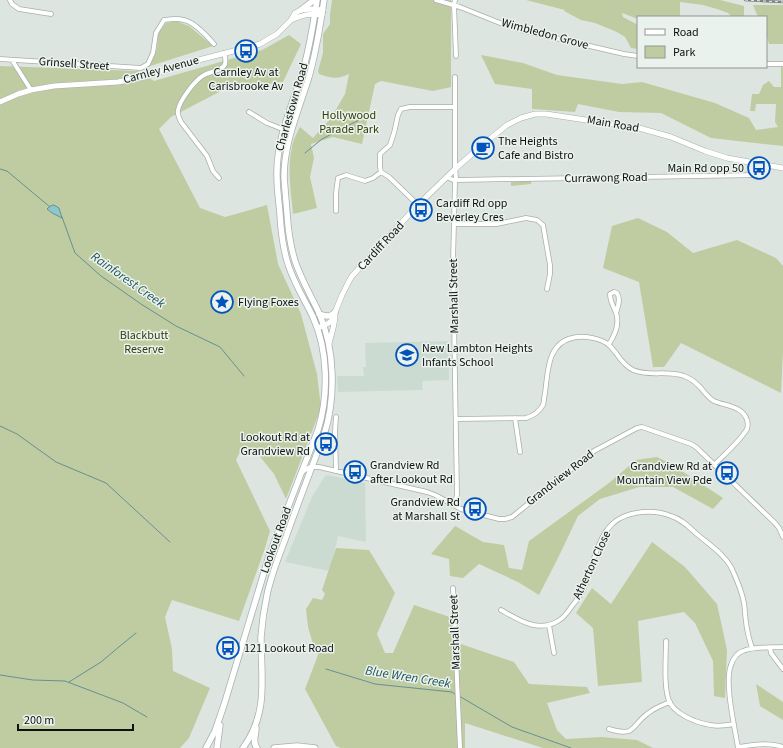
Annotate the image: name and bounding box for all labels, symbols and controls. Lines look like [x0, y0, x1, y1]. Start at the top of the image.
street label: Wimbledon Grove [500, 14, 590, 54]
legend [637, 16, 767, 68]
text: Road [673, 24, 699, 41]
bus stop icon: Carnley Av at Carisbrooke Av [233, 38, 259, 64]
text: Park [673, 44, 695, 61]
street label: Carnley Avenue [121, 52, 201, 88]
street label: Grinsell Street [38, 53, 110, 75]
street label: Charlestown Road [271, 61, 313, 153]
place label: Carnley Av at Carisbrooke Av [209, 64, 284, 95]
park label: Hollywood Parade Park [319, 107, 379, 138]
street label: Main Road [586, 111, 640, 137]
place label: The Heights Cafe and Bistro [498, 133, 574, 164]
cafe icon: The Heights Cafe and Bistro [470, 135, 496, 161]
bus stop icon: Main Rd opp 50 [746, 155, 772, 181]
place label: Main Rd opp 50 [667, 160, 744, 177]
street label: Currawong Road [564, 169, 648, 187]
place label: Cardiff Rd opp Beverley Cres [436, 195, 508, 226]
bus stop icon: Cardiff Rd opp Beverley Cres [408, 197, 434, 223]
street label: Cardiff Road [354, 218, 408, 274]
water label: Rainforest Creek [87, 248, 169, 313]
street label: Marshall Street [445, 258, 463, 334]
place icon: Flying Foxes [209, 289, 235, 315]
place label: Flying Foxes [238, 294, 299, 311]
park label: Blackbutt Reserve [120, 327, 168, 358]
place label: New Lambton Heights Infants School [422, 340, 533, 371]
school or university icon: New Lambton Heights Infants School [394, 342, 420, 368]
place label: Lookout Rd at Grandview Rd [240, 429, 310, 460]
bus stop icon: Lookout Rd at Grandview Rd [313, 431, 339, 457]
street label: Grandview Road [522, 446, 598, 510]
place label: Grandview Rd after Lookout Rd [370, 457, 453, 488]
place label: Grandview Rd at Mountain View Pde [617, 458, 712, 489]
bus stop icon: Grandview Rd after Lookout Rd [342, 459, 368, 485]
bus stop icon: Grandview Rd at Mountain View Pde [714, 460, 740, 486]
place label: Grandview Rd at Marshall St [390, 494, 460, 525]
bus stop icon: Grandview Rd at Marshall St [462, 496, 488, 522]
street label: Lookout Road [256, 504, 296, 576]
street label: Atherton Close [569, 528, 615, 602]
street label: Marshall Street [445, 594, 465, 670]
bus stop icon: 121 Lookout Road [215, 635, 241, 661]
place label: 121 Lookout Road [244, 640, 334, 657]
water label: Blue Wren Creek [364, 661, 453, 693]
scale bar [18, 706, 133, 732]
text: 200 m [24, 712, 54, 729]

